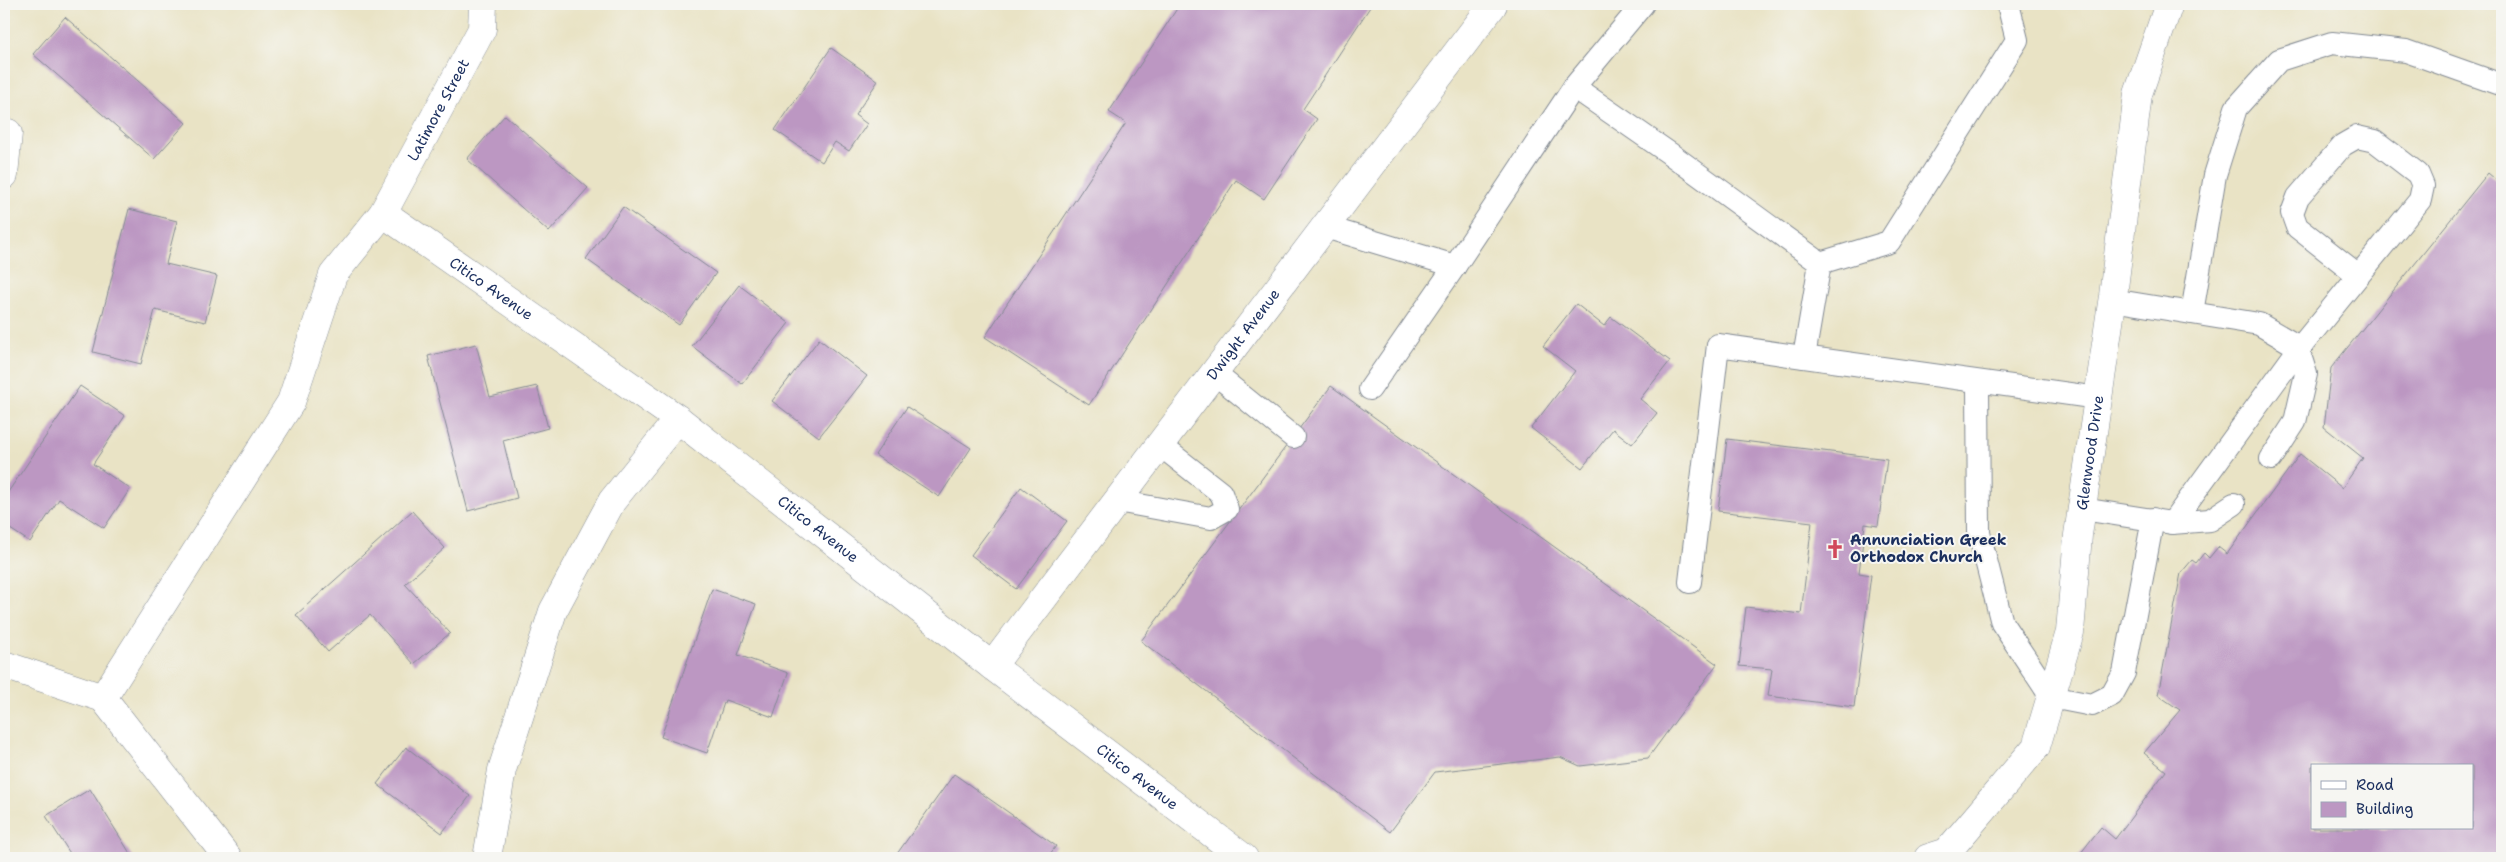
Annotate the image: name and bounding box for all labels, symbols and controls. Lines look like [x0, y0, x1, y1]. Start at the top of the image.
street label: Latimore Street [403, 55, 474, 165]
street label: Citico Avenue [445, 252, 537, 325]
street label: Dwight Avenue [1202, 285, 1284, 384]
street label: Glenwood Drive [2072, 394, 2108, 511]
street label: Citico Avenue [773, 491, 863, 567]
place label: Annunciation Greek Orthodox Church [1850, 530, 2007, 567]
church icon: Annunciation Greek Orthodox Church [1824, 538, 1846, 560]
street label: Citico Avenue [1092, 739, 1182, 814]
legend [2311, 764, 2474, 830]
text: Road [2356, 775, 2394, 795]
text: Building [2356, 799, 2413, 819]

